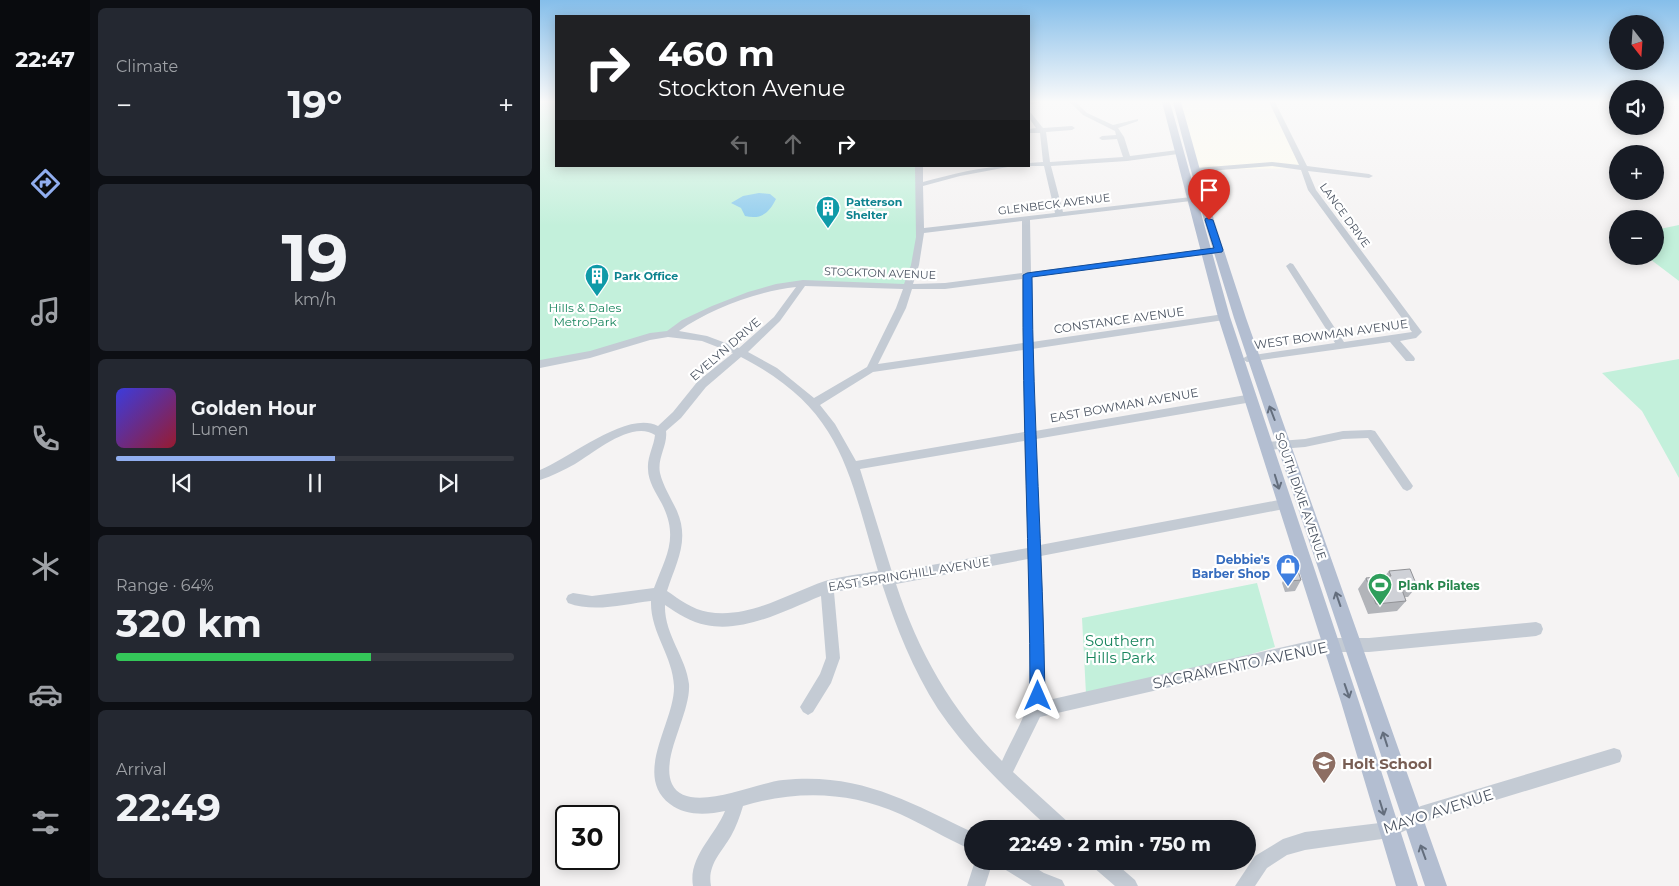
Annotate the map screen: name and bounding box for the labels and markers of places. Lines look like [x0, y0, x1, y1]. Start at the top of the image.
pin [1188, 169, 1230, 220]
building icon: Patterson Shelter [815, 195, 841, 229]
place label: Patterson Shelter [846, 195, 902, 222]
building icon: Park Office [584, 263, 610, 297]
place label: Park Office [614, 269, 678, 283]
place label: Debbie's Barber Shop [1192, 552, 1271, 581]
shop icon: Debbie's Barber Shop [1275, 553, 1301, 587]
sports icon: Plank Pilates [1367, 572, 1393, 606]
place label: Plank Pilates [1398, 578, 1480, 593]
school or university icon: Holt School [1311, 750, 1337, 784]
place label: Holt School [1342, 754, 1432, 773]

